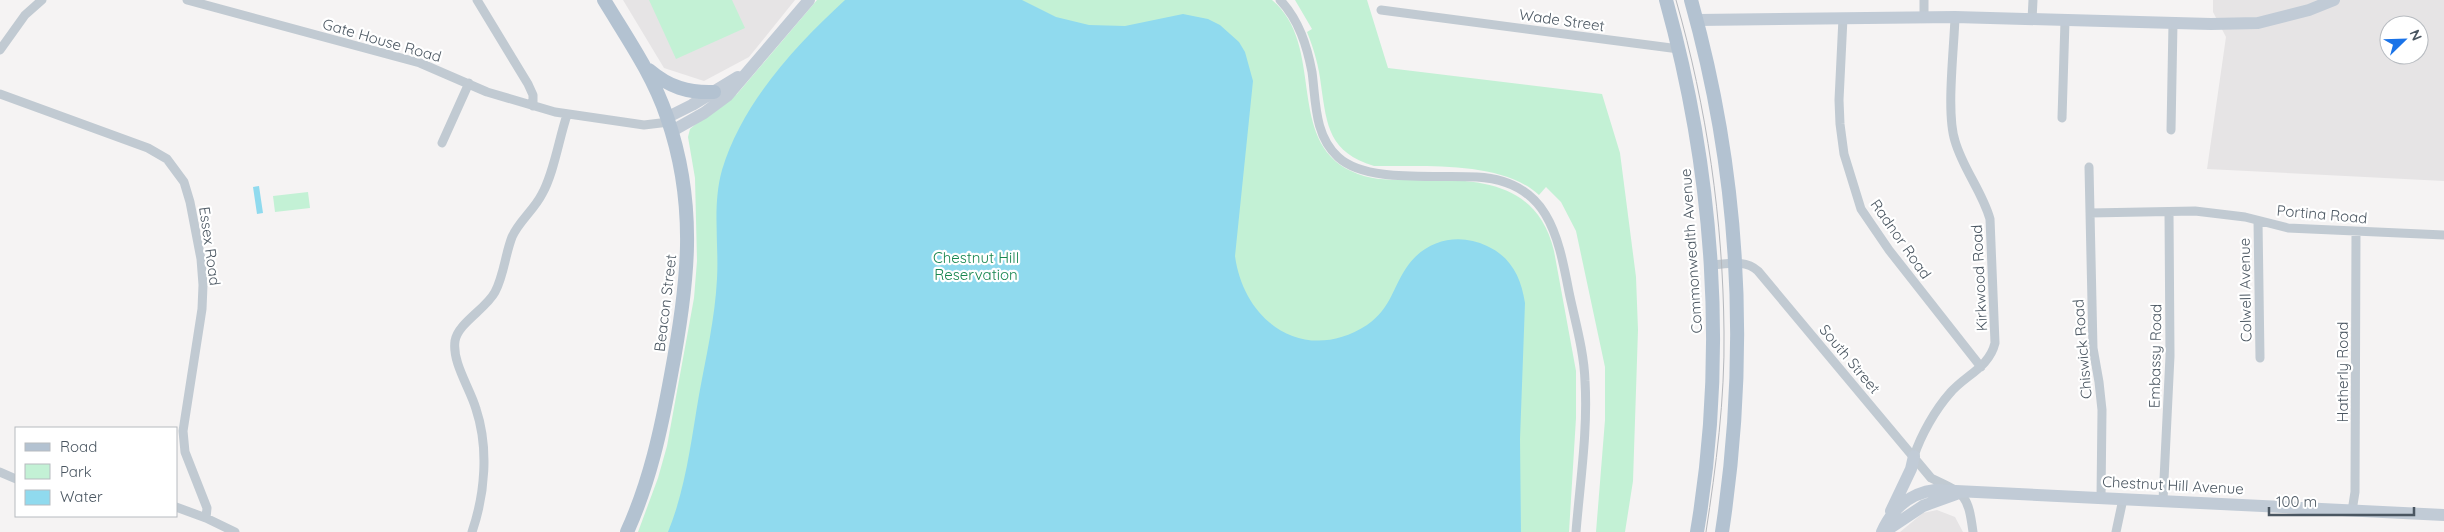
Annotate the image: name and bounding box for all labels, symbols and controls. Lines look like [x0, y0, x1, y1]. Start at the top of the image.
street label: Wade Street [1518, 5, 1606, 35]
street label: Gate House Road [320, 14, 444, 66]
north arrow [2379, 15, 2429, 65]
text: N [2406, 27, 2426, 43]
street label: Commonwealth Avenue [1676, 168, 1706, 334]
street label: Radnor Road [1867, 195, 1935, 283]
street label: Portina Road [2276, 201, 2368, 227]
street label: Essex Road [195, 205, 225, 287]
street label: Kirkwood Road [1967, 224, 1991, 332]
street label: Colwell Avenue [2235, 238, 2255, 342]
park label: Chestnut Hill Reservation [933, 248, 1019, 284]
street label: Beacon Street [650, 253, 680, 353]
street label: Chiswick Road [2068, 298, 2096, 400]
street label: Embassy Road [2145, 304, 2165, 408]
street label: South Street [1815, 320, 1885, 398]
street label: Hatherly Road [2333, 322, 2352, 422]
legend [15, 427, 178, 517]
text: Road [60, 437, 97, 456]
text: Park [60, 462, 92, 481]
street label: Chestnut Hill Avenue [2102, 472, 2244, 498]
scale bar [2269, 484, 2414, 516]
text: Water [60, 487, 103, 506]
text: 100 m [2276, 492, 2317, 511]

